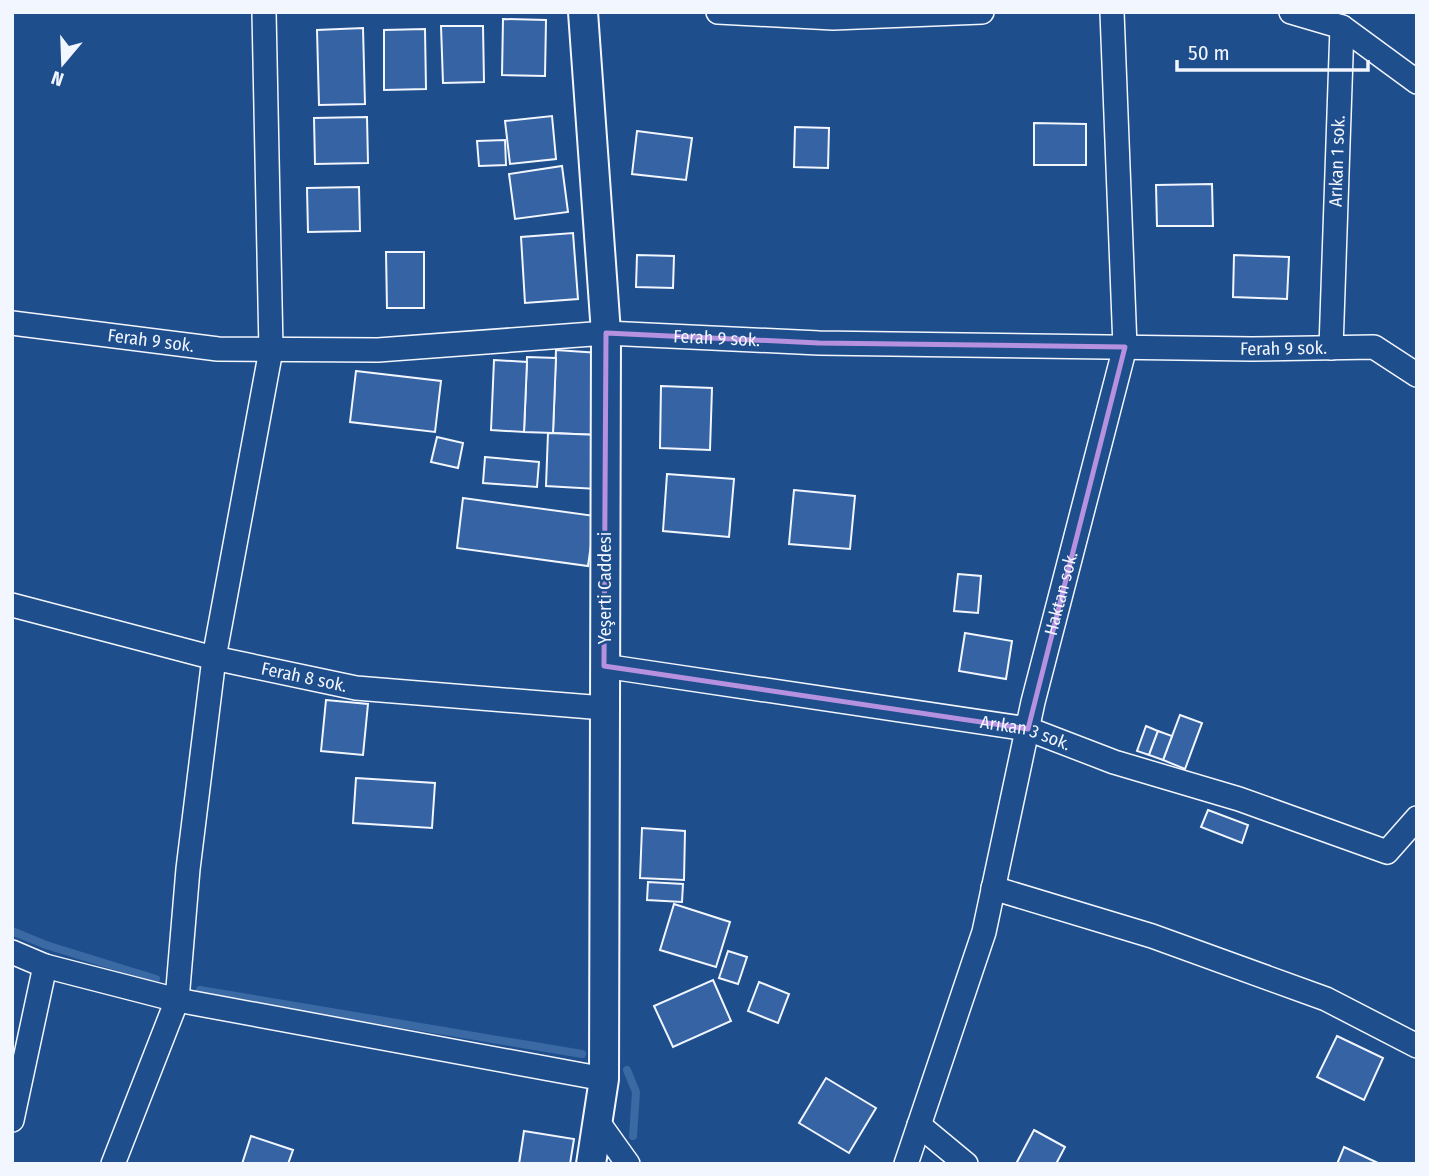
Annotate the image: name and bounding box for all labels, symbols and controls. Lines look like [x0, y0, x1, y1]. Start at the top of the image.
north arrow [28, 28, 98, 98]
scale bar [1177, 28, 1368, 72]
text: 50 m [1188, 40, 1230, 66]
text: N [48, 66, 67, 91]
street label: Arıkan 1 sok. [1324, 115, 1350, 207]
street label: Ferah 9 sok. [106, 324, 196, 357]
street label: Ferah 9 sok. [673, 325, 761, 351]
street label: Ferah 9 sok. [1240, 337, 1327, 360]
street label: Yeşerti Caddesi [594, 532, 616, 644]
street label: Haktan sok. [1040, 549, 1083, 638]
street label: Ferah 8 sok. [259, 657, 349, 697]
street label: Arıkan 3 sok. [979, 711, 1074, 755]

